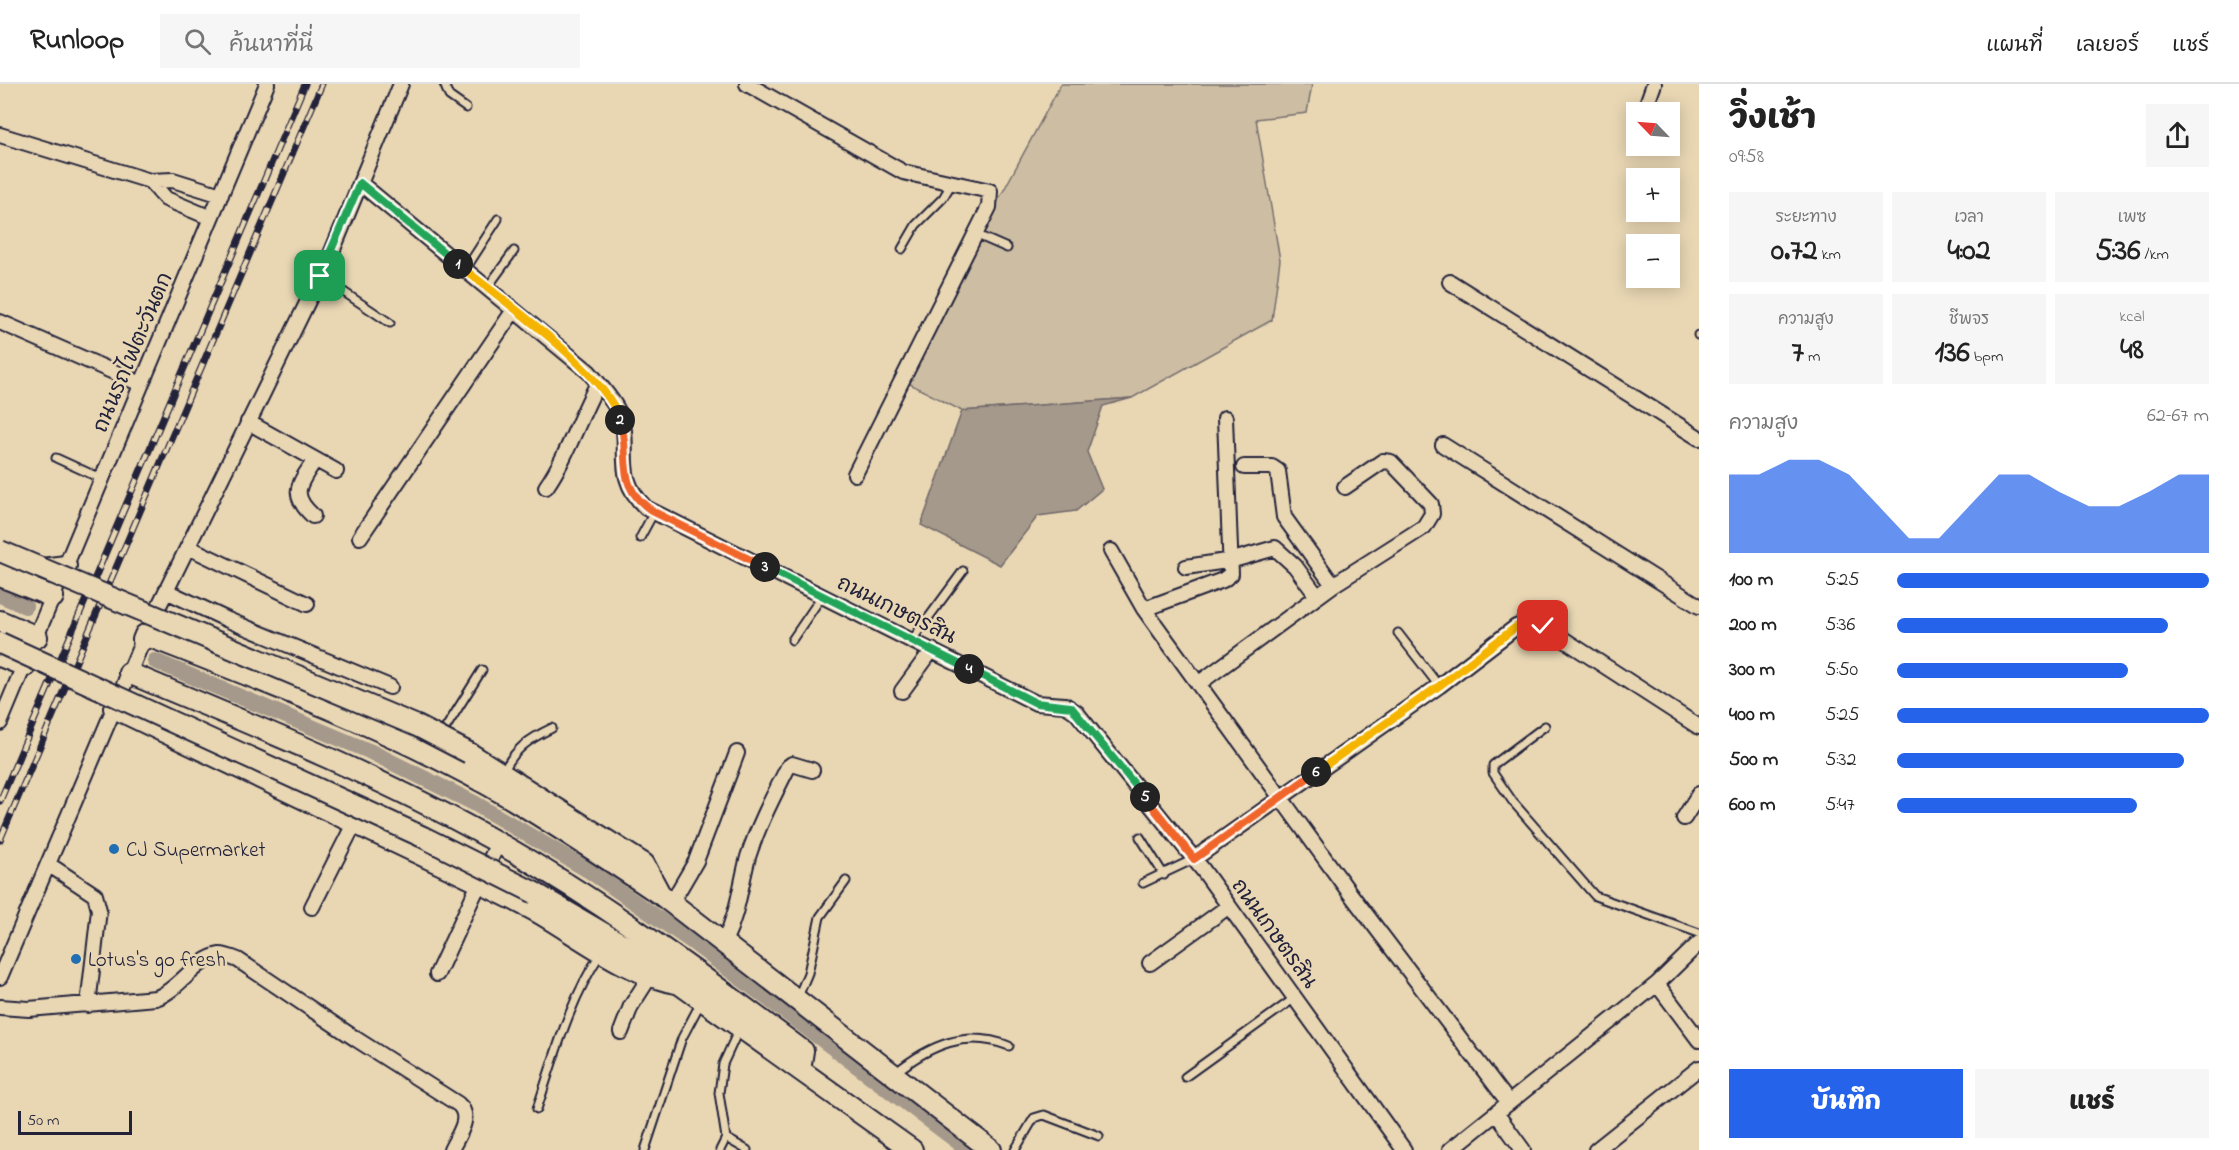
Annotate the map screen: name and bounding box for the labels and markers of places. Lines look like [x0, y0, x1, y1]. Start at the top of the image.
pin: 1 [443, 249, 473, 279]
pin [294, 250, 345, 301]
pin: 2 [605, 405, 635, 435]
pin: 3 [750, 552, 780, 582]
pin [1517, 600, 1568, 651]
pin: 4 [954, 654, 984, 684]
pin: 6 [1301, 757, 1331, 787]
pin: 5 [1130, 782, 1160, 812]
place label: CJ Supermarket [126, 836, 266, 866]
marker: CJ Supermarket [107, 842, 121, 856]
place label: Lotus's go fresh [88, 946, 226, 978]
marker: Lotus's go fresh [69, 952, 83, 966]

